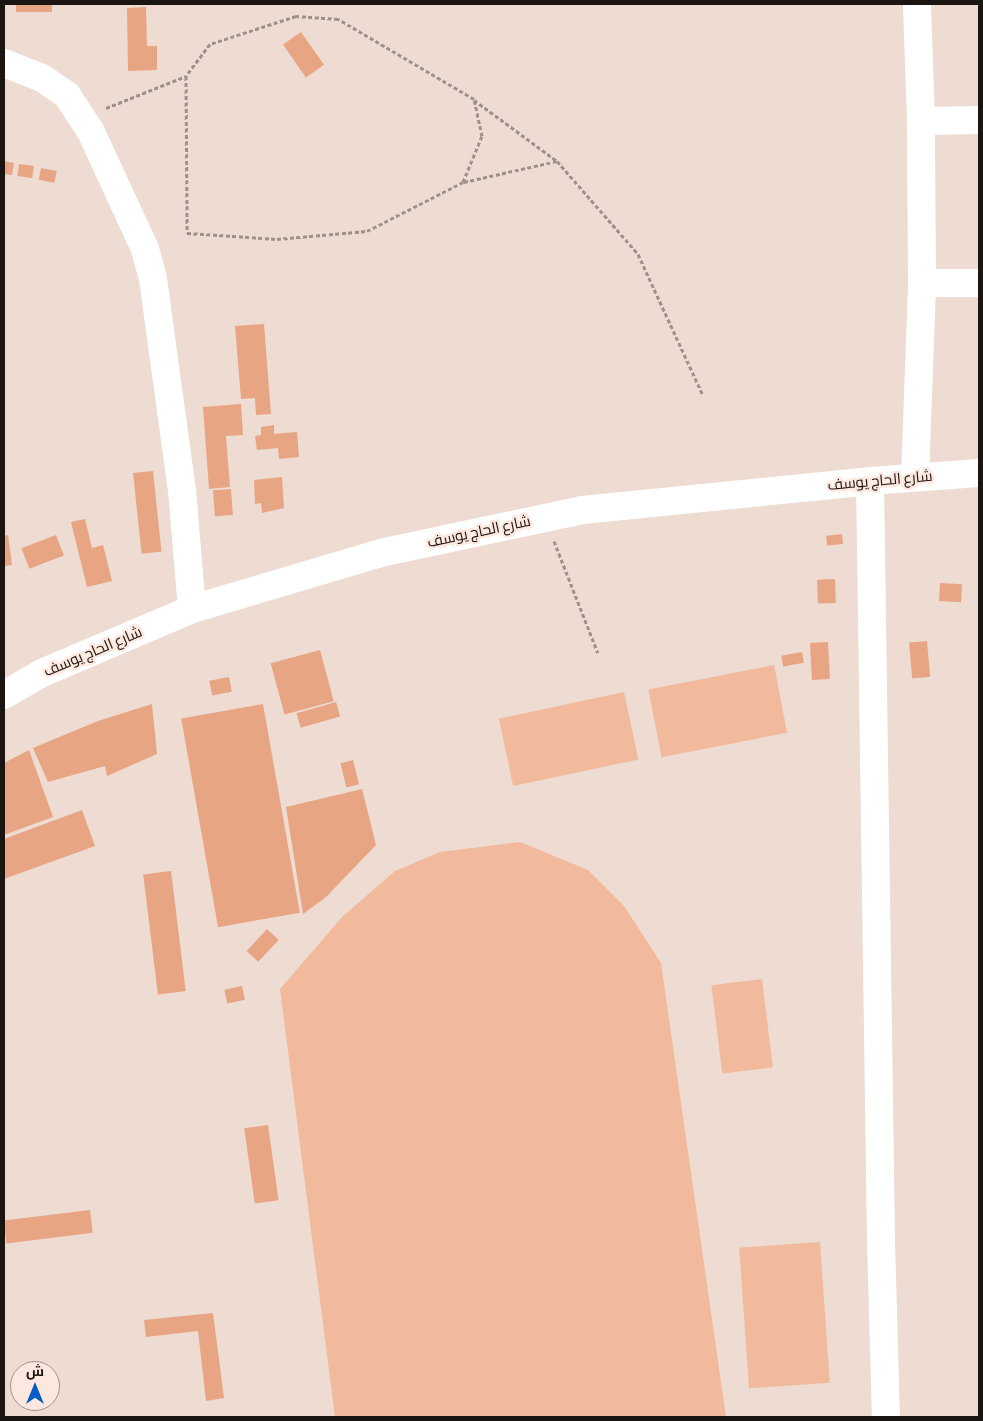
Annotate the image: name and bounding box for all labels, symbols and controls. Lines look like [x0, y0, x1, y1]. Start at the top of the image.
street label: شارع الحاج يوسف [827, 467, 933, 495]
street label: شارع الحاج يوسف [426, 512, 532, 552]
street label: شارع الحاج يوسف [41, 623, 145, 681]
north arrow [10, 1361, 60, 1411]
text: ش [26, 1365, 44, 1379]

